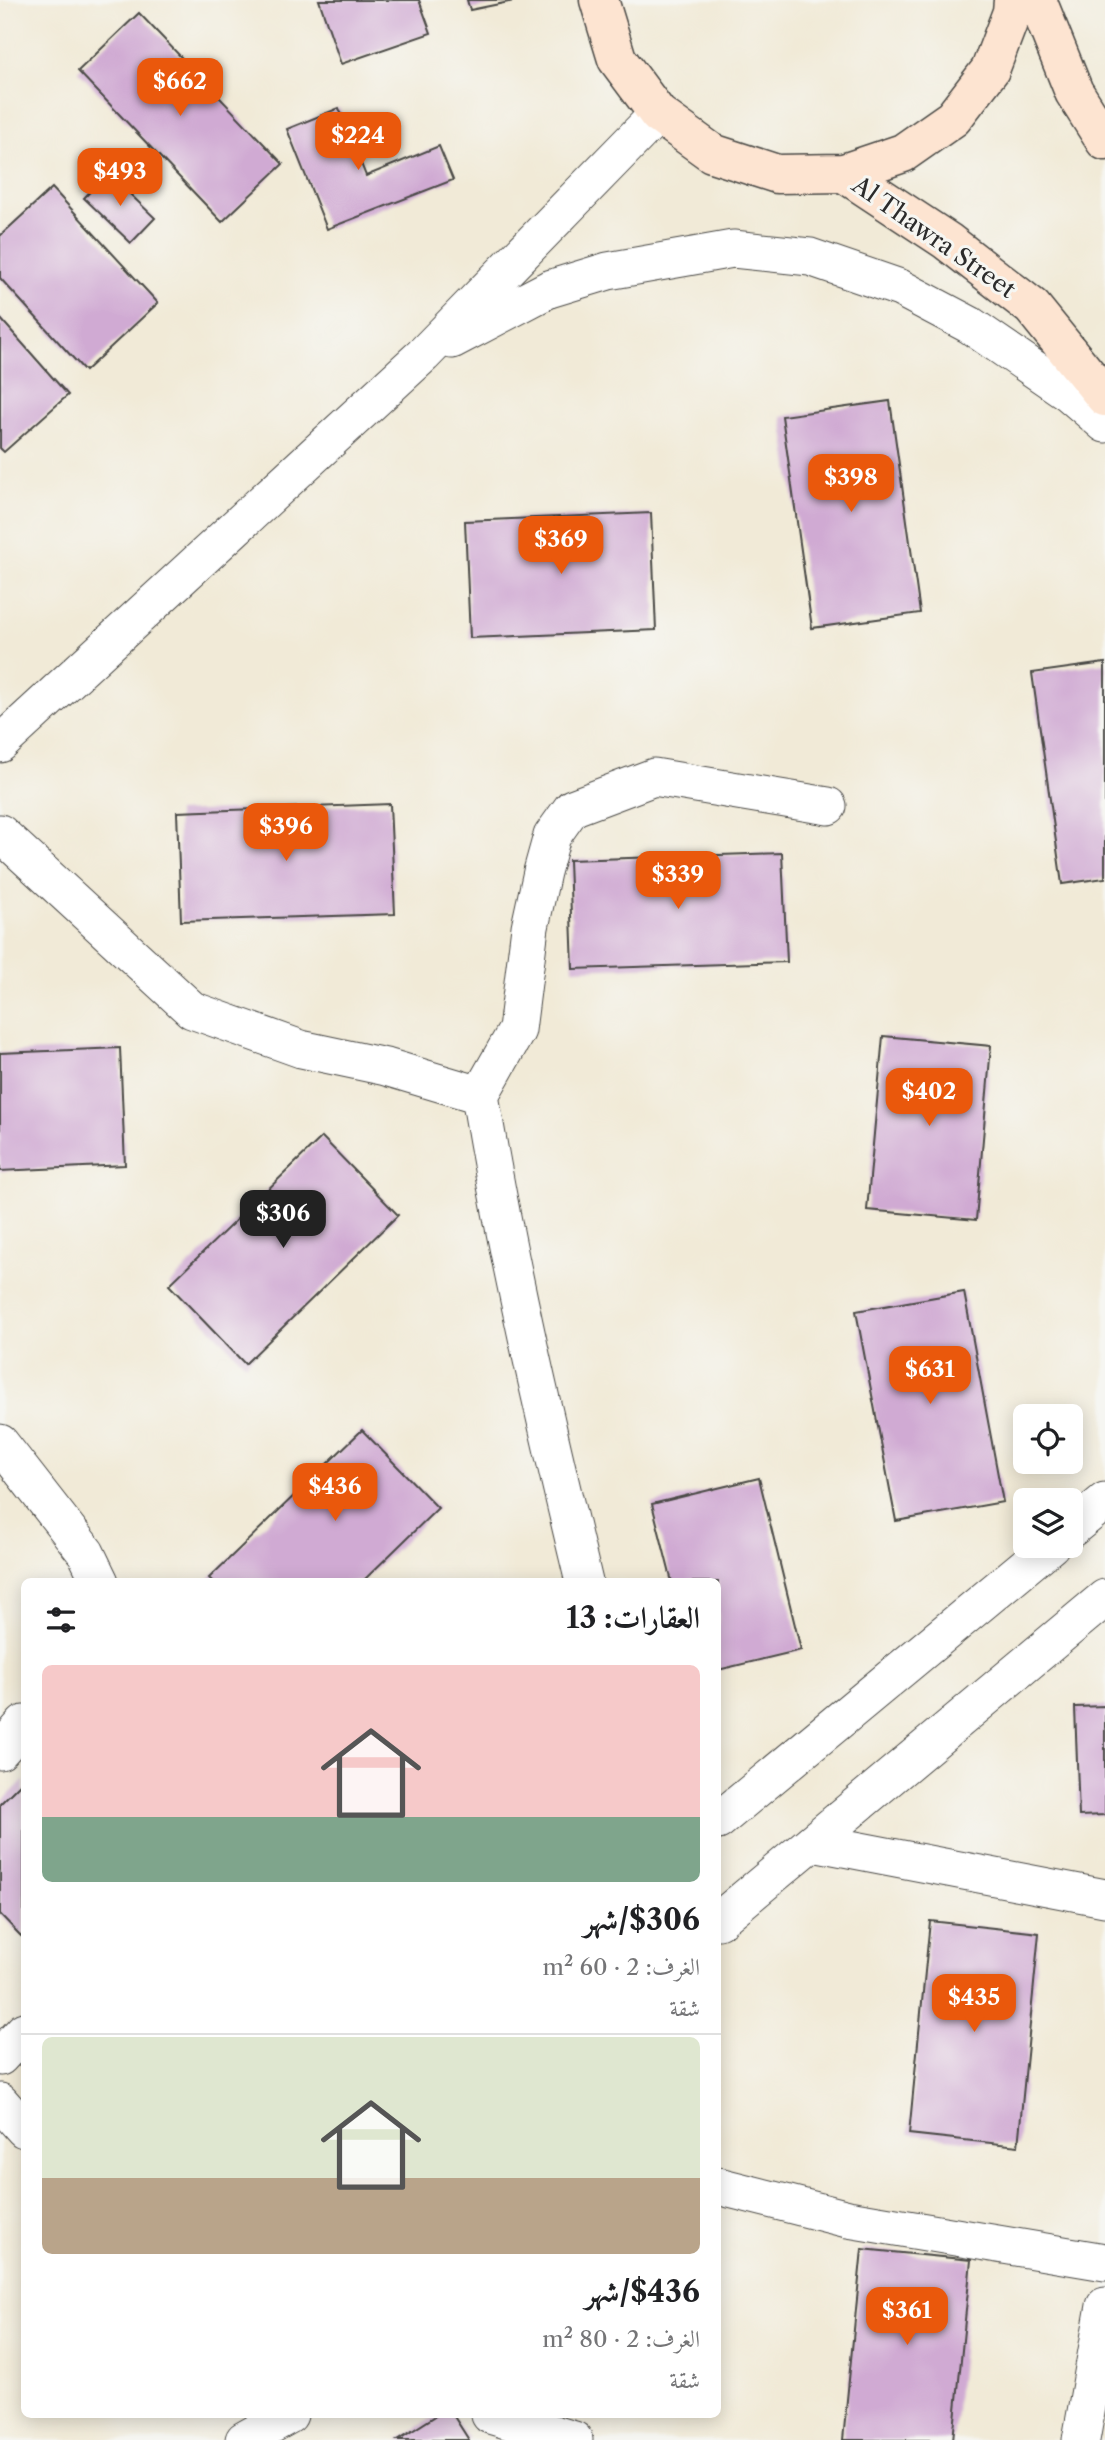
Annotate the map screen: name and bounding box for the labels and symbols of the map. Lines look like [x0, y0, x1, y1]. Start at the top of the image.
pin: $662 [139, 58, 221, 118]
pin: $224 [317, 113, 399, 172]
pin: $493 [79, 148, 161, 208]
street label: Al Thawra Street [846, 169, 1022, 304]
pin: $398 [810, 454, 892, 514]
pin: $369 [520, 516, 602, 576]
pin: $396 [245, 804, 327, 863]
pin: $339 [637, 852, 719, 911]
pin: $402 [888, 1068, 970, 1128]
pin: $306 [242, 1190, 324, 1250]
pin: $631 [889, 1346, 971, 1406]
pin: $436 [294, 1464, 376, 1523]
pin: $435 [933, 1974, 1015, 2034]
pin: $361 [866, 2288, 948, 2347]

